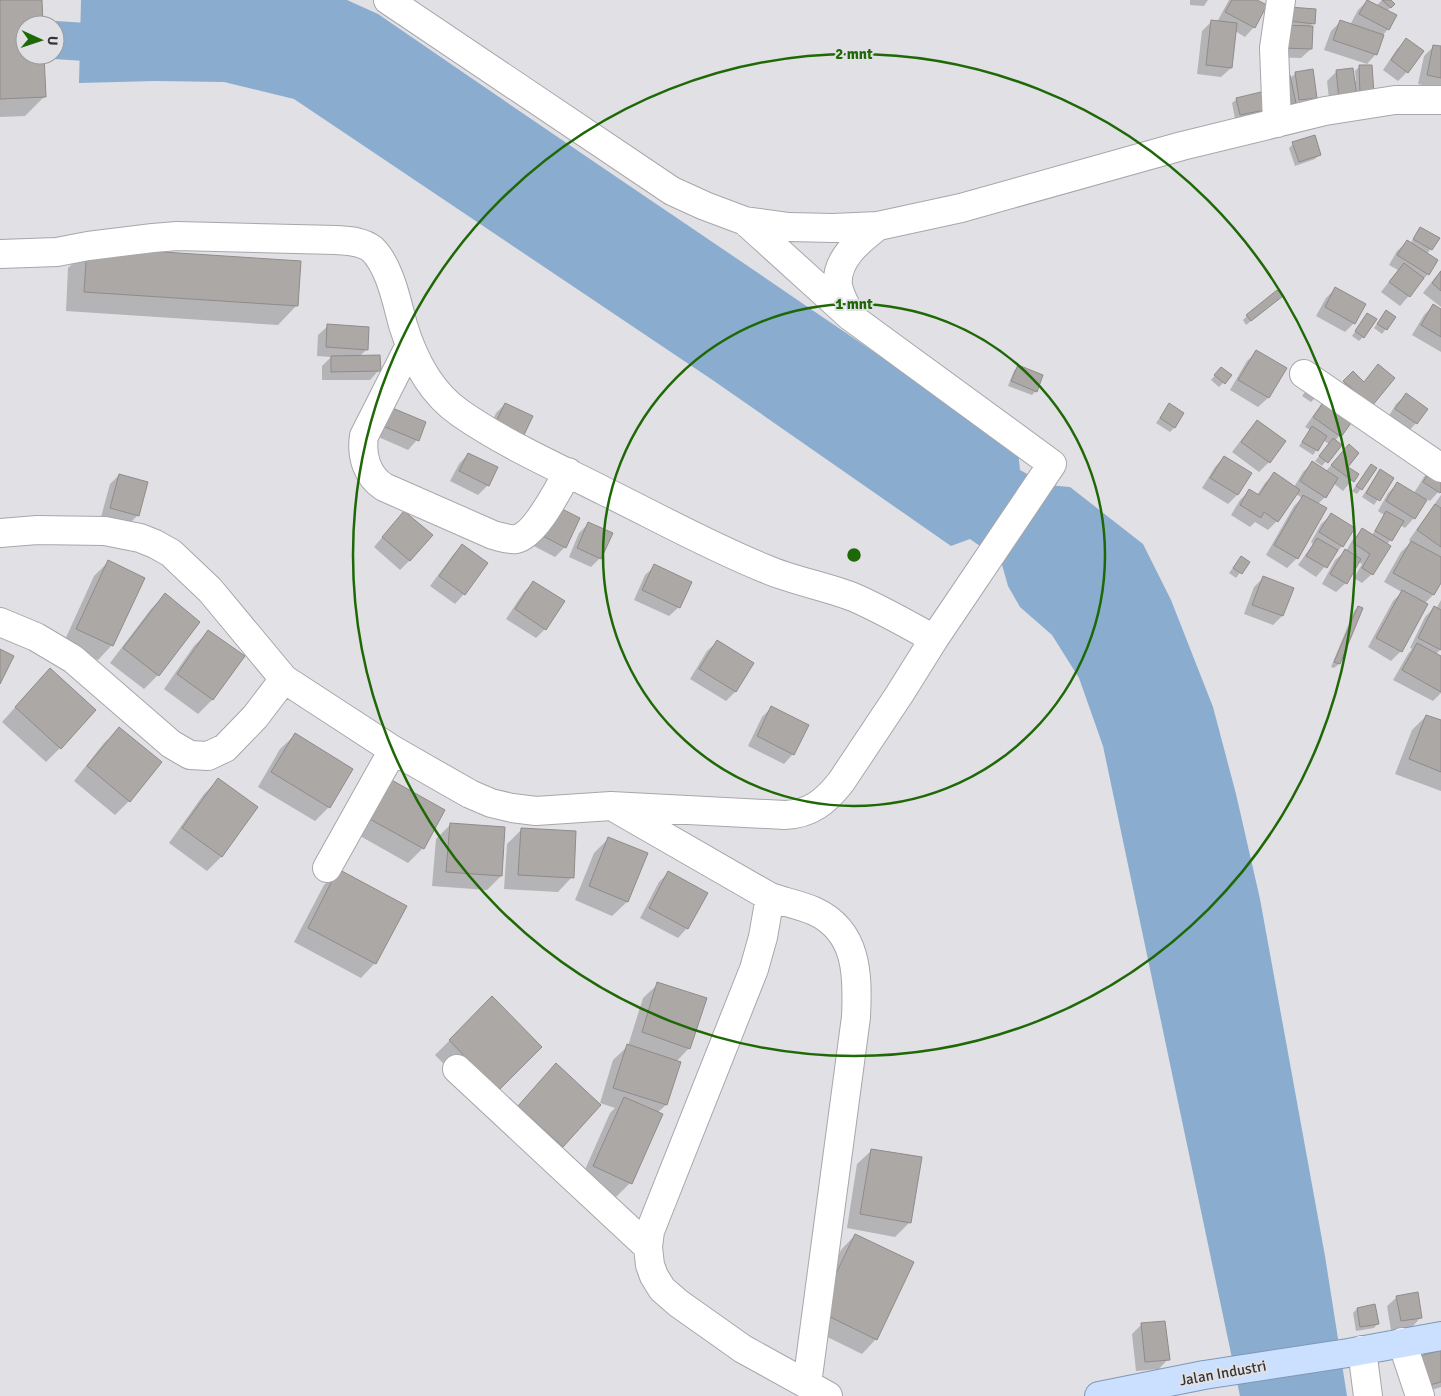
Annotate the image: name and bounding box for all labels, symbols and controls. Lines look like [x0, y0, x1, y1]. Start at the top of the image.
north arrow [15, 15, 65, 65]
text: U [44, 35, 61, 46]
text: 2 mnt [835, 45, 873, 63]
text: 1 mnt [835, 295, 873, 313]
centre of rings [845, 546, 863, 564]
street label: Jalan Industri [1178, 1357, 1268, 1389]

